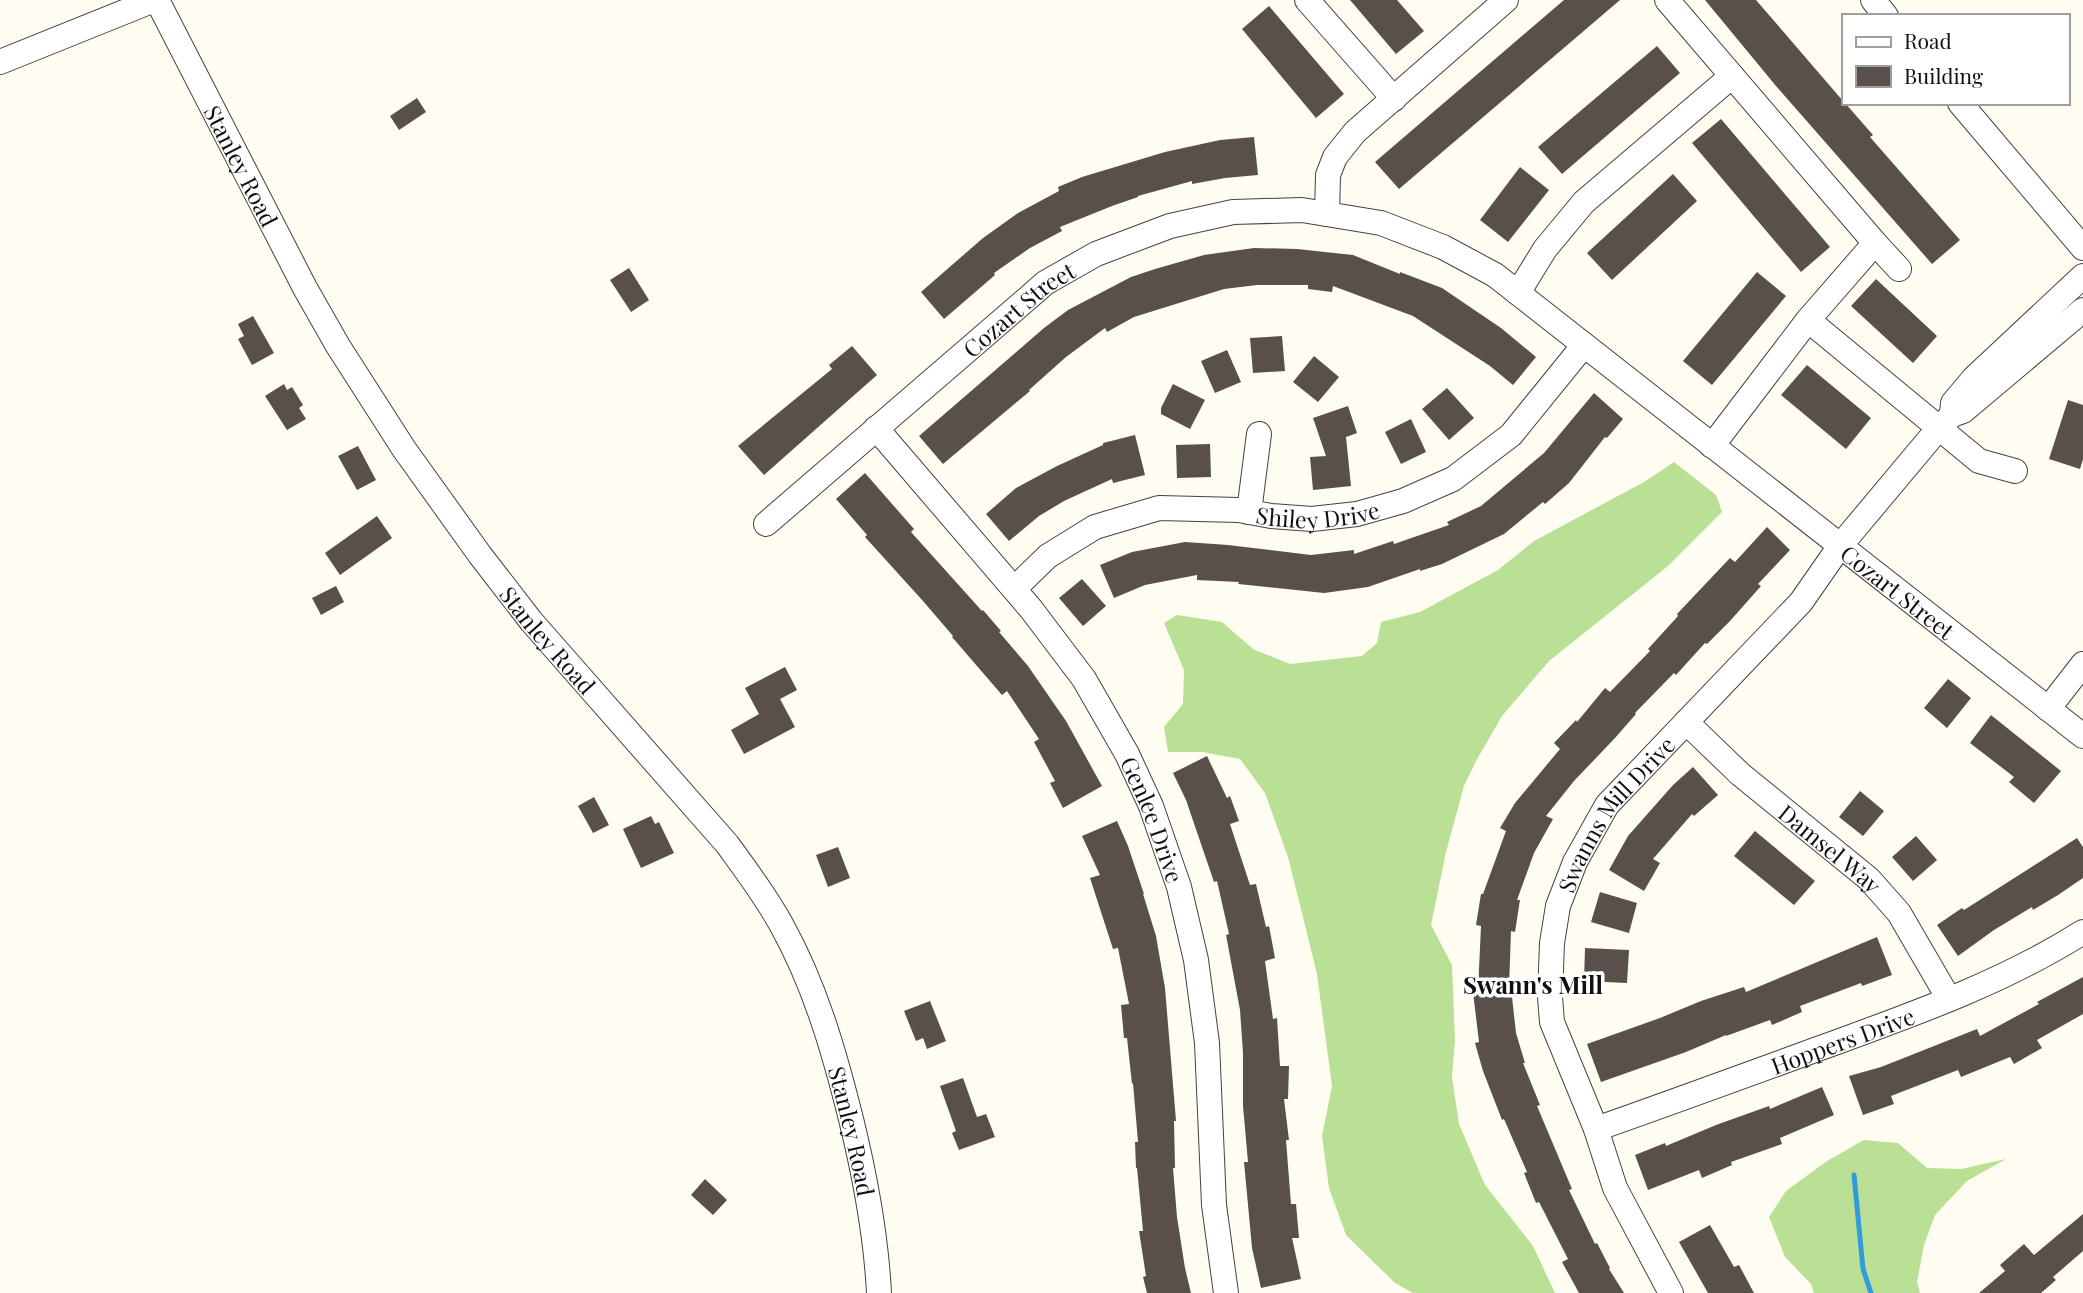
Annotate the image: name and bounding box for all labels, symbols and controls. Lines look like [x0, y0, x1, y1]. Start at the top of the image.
legend [1842, 14, 2069, 105]
text: Road [1904, 26, 1952, 54]
text: Building [1904, 61, 1983, 89]
street label: Stanley Road [198, 99, 286, 232]
street label: Cozart Street [956, 254, 1081, 363]
street label: Shiley Drive [1254, 493, 1383, 535]
street label: Cozart Street [1835, 537, 1962, 646]
street label: Stanley Road [494, 579, 603, 700]
street label: Swanns Mill Drive [1549, 729, 1681, 896]
street label: Genlee Drive [1115, 751, 1192, 886]
street label: Damsel Way [1773, 797, 1889, 899]
district label: Swann's Mill [1463, 968, 1604, 1000]
street label: Hoppers Drive [1766, 999, 1919, 1080]
street label: Stanley Road [822, 1062, 883, 1198]

